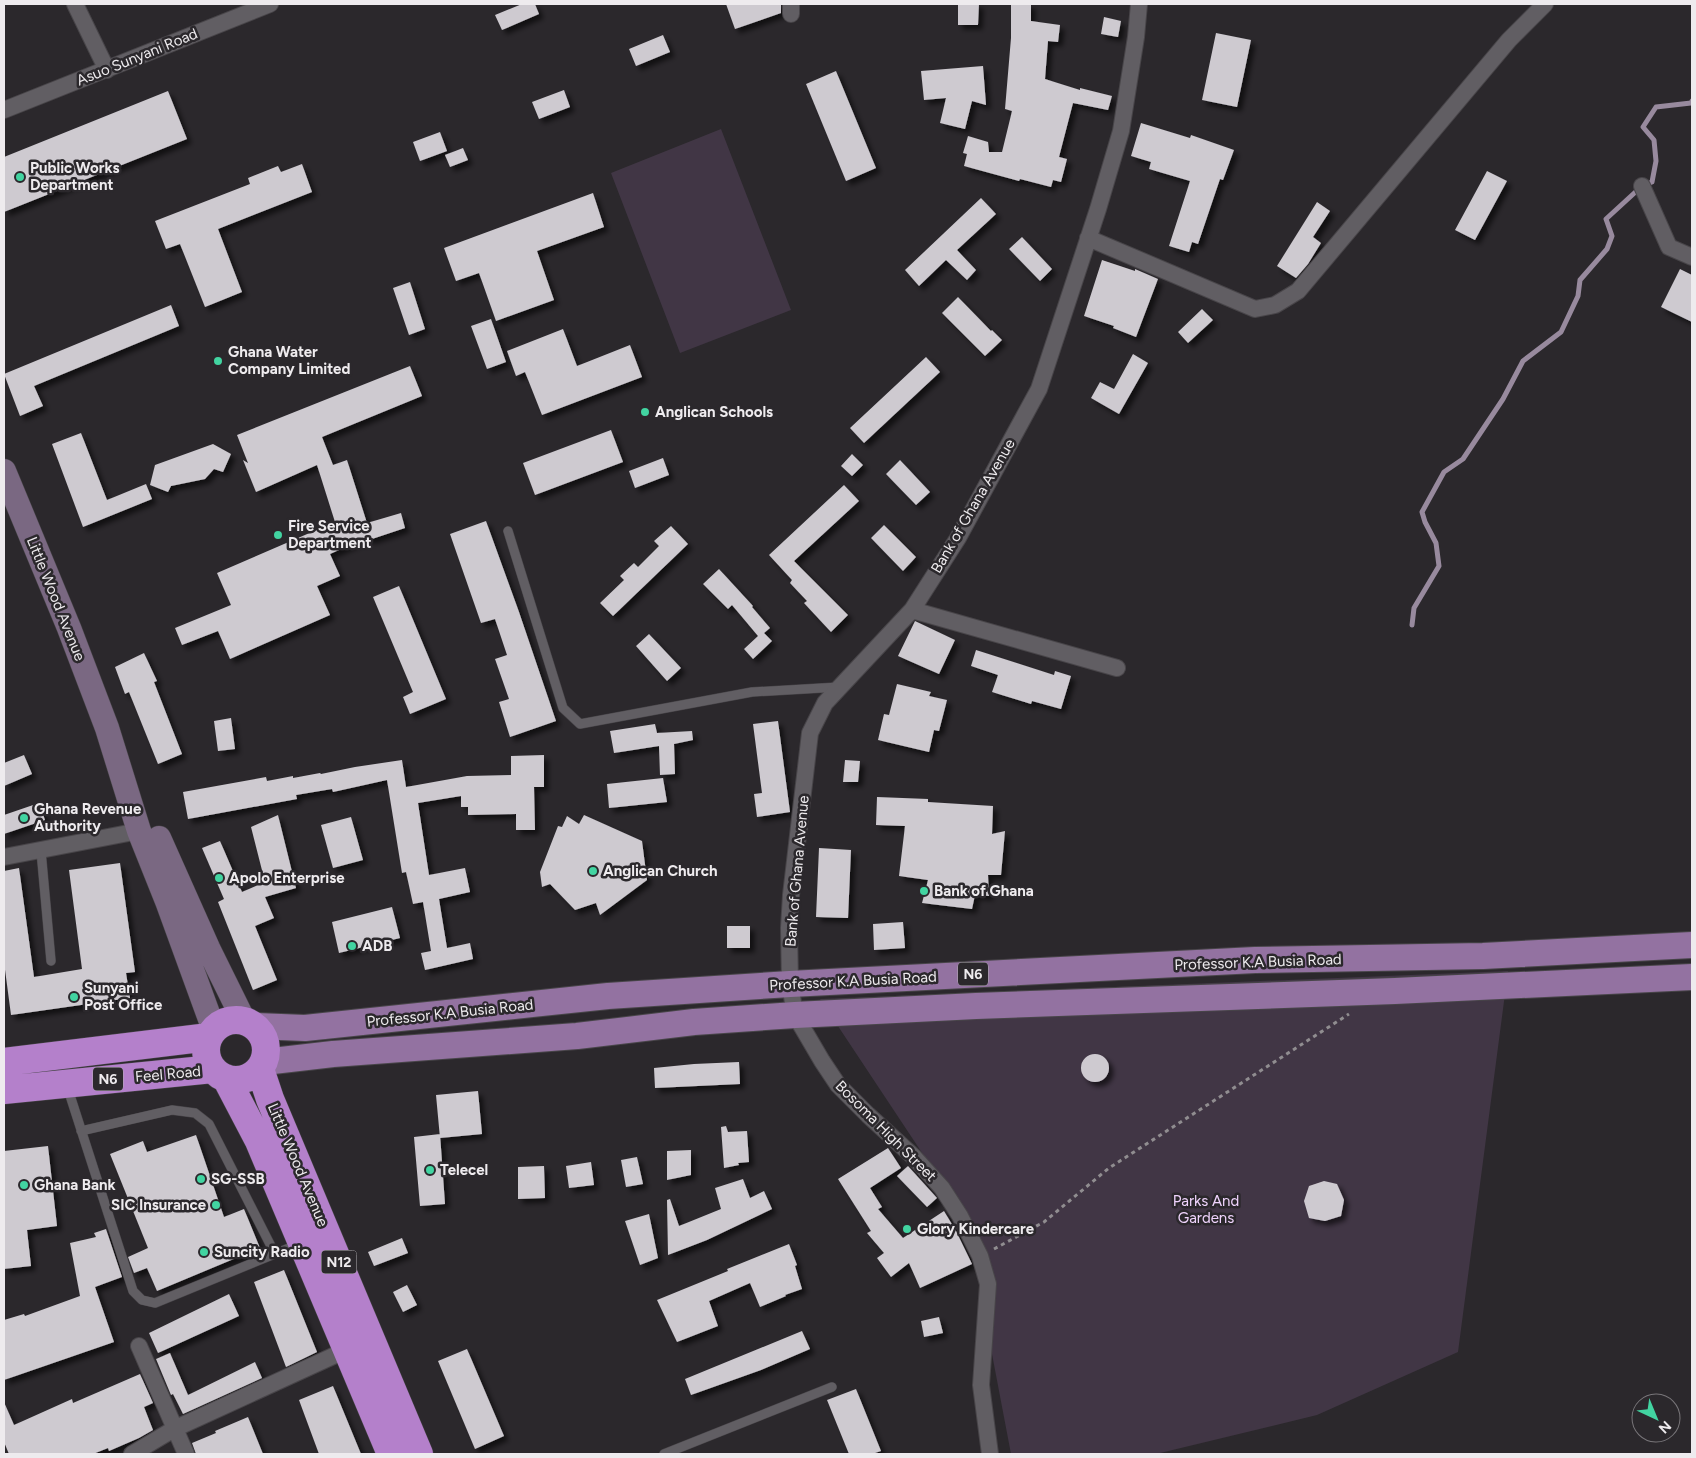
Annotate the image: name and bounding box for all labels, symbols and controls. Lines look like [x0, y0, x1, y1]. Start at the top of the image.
street label: Asuo Sunyani Road [74, 24, 200, 90]
place label: Public Works Department [30, 159, 119, 194]
marker: Public Works Department [14, 171, 26, 183]
place label: Ghana Water Company Limited [228, 343, 350, 378]
marker: Ghana Water Company Limited [212, 355, 224, 367]
place label: Anglican Schools [655, 403, 773, 421]
marker: Anglican Schools [639, 406, 651, 418]
street label: Bank of Ghana Avenue [927, 436, 1019, 576]
place label: Fire Service Department [288, 517, 371, 552]
marker: Fire Service Department [272, 529, 284, 541]
street label: Little Wood Avenue [23, 534, 89, 664]
street label: Bank of Ghana Avenue [781, 795, 813, 947]
place label: Ghana Revenue Authority [34, 800, 142, 835]
marker: Ghana Revenue Authority [18, 812, 30, 824]
place label: Anglican Church [603, 862, 718, 880]
marker: Anglican Church [587, 865, 599, 877]
place label: Apolo Enterprise [229, 869, 345, 887]
marker: Apolo Enterprise [213, 872, 225, 884]
place label: Bank of Ghana [934, 882, 1034, 900]
marker: Bank of Ghana [918, 885, 930, 897]
place label: ADB [362, 937, 392, 955]
marker: ADB [346, 940, 358, 952]
street label: Professor K.A Busia Road [1174, 950, 1342, 974]
road number: N6 [958, 962, 988, 986]
street label: Professor K.A Busia Road [769, 968, 937, 994]
place label: Sunyani Post Office [84, 979, 163, 1014]
marker: Sunyani Post Office [68, 991, 80, 1003]
street label: Professor K.A Busia Road [366, 995, 534, 1031]
street label: Feel Road [134, 1062, 202, 1086]
road number: N6 [93, 1068, 123, 1090]
street label: Bosoma High Street [832, 1077, 940, 1185]
street label: Little Wood Avenue [264, 1101, 332, 1229]
place label: Telecel [440, 1161, 488, 1179]
marker: Telecel [424, 1164, 436, 1176]
place label: SG-SSB [211, 1170, 265, 1188]
marker: SG-SSB [195, 1173, 207, 1185]
place label: Ghana Bank [34, 1176, 116, 1194]
marker: Ghana Bank [18, 1179, 30, 1191]
park label: Parks And Gardens [1173, 1192, 1239, 1227]
place label: SIC Insurance [111, 1196, 207, 1214]
marker: SIC Insurance [210, 1199, 222, 1211]
place label: Glory Kindercare [917, 1220, 1035, 1238]
marker: Glory Kindercare [901, 1223, 913, 1235]
place label: Suncity Radio [214, 1243, 310, 1261]
marker: Suncity Radio [198, 1246, 210, 1258]
road number: N12 [322, 1250, 356, 1274]
north arrow [1631, 1393, 1681, 1443]
text: N [1655, 1417, 1674, 1437]

